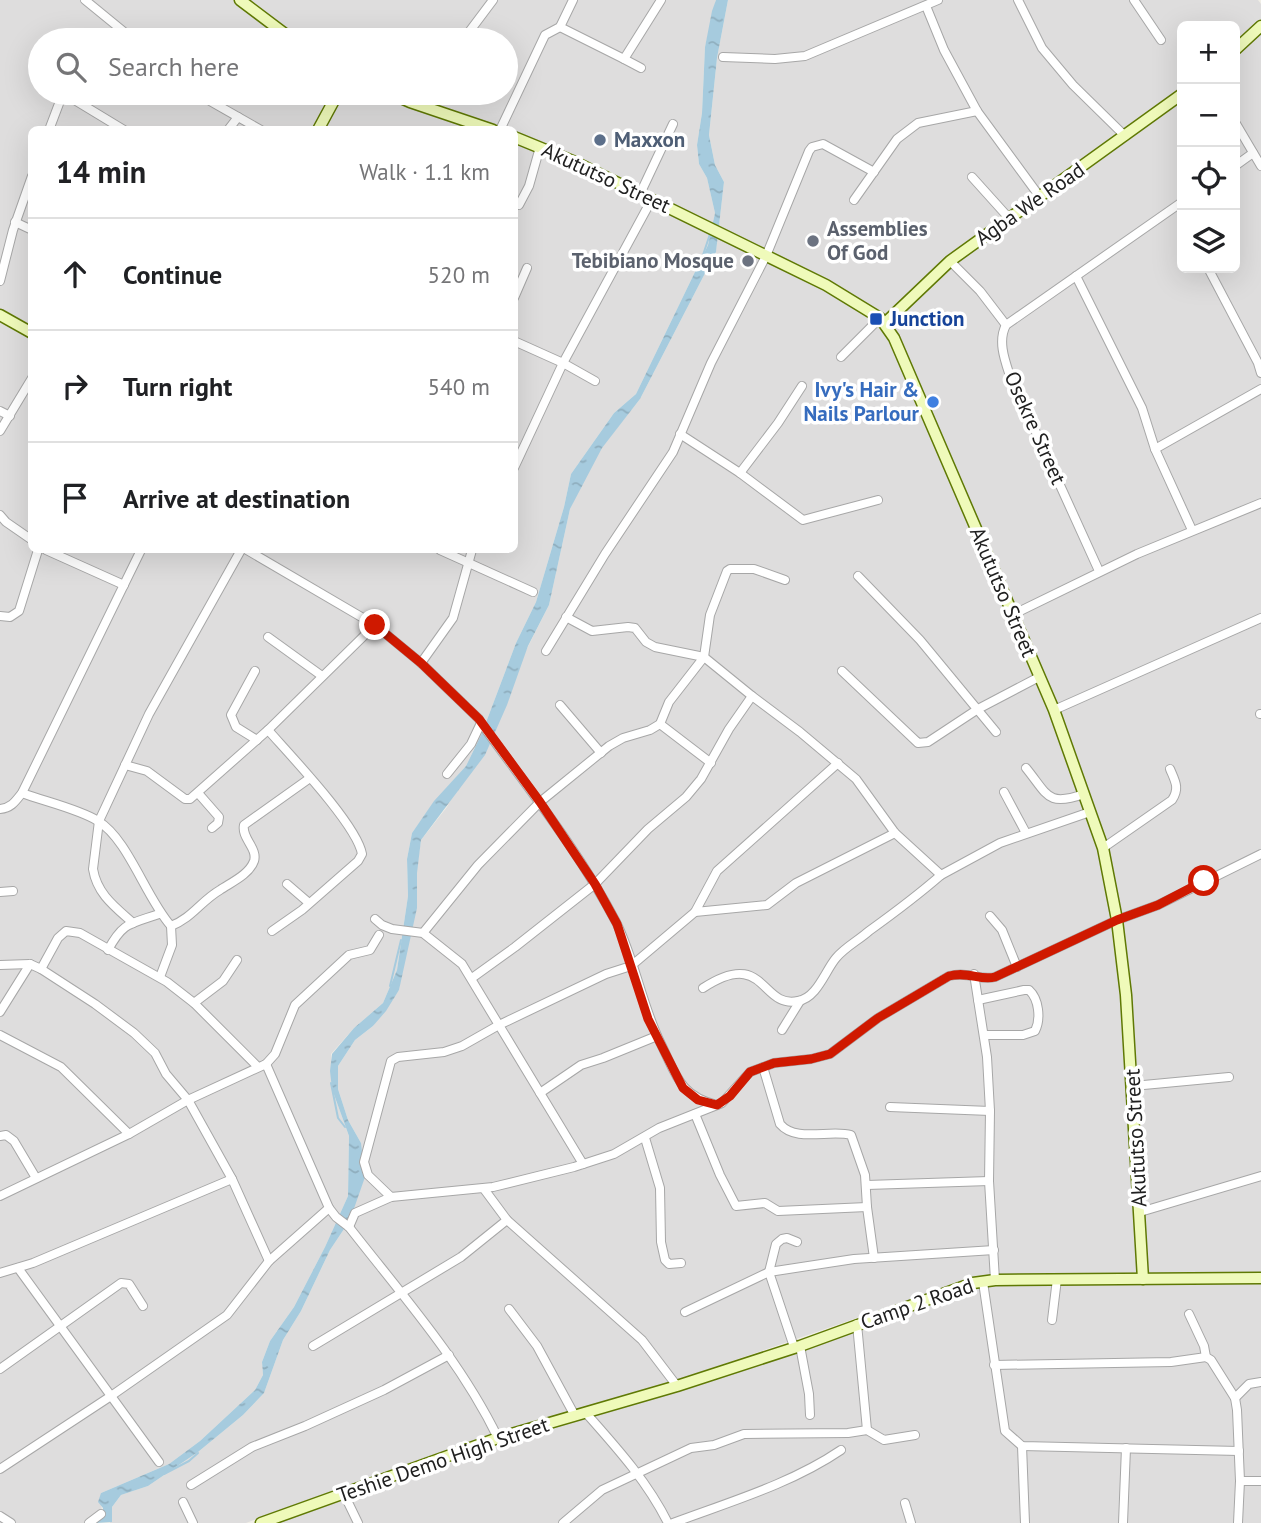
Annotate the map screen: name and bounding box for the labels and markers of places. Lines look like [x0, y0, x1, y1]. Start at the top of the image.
place label: Maxxon [614, 126, 685, 153]
marker: Maxxon [592, 132, 608, 148]
place label: Assemblies Of God [827, 215, 928, 266]
marker: Assemblies Of God [805, 233, 821, 249]
place label: Tebibiano Mosque [572, 247, 734, 274]
marker: Tebibiano Mosque [740, 253, 756, 269]
place label: Junction [889, 305, 965, 332]
marker: Junction [868, 311, 884, 327]
place label: Ivy's Hair & Nails Parlour [803, 376, 920, 427]
marker: Ivy's Hair & Nails Parlour [925, 394, 941, 410]

